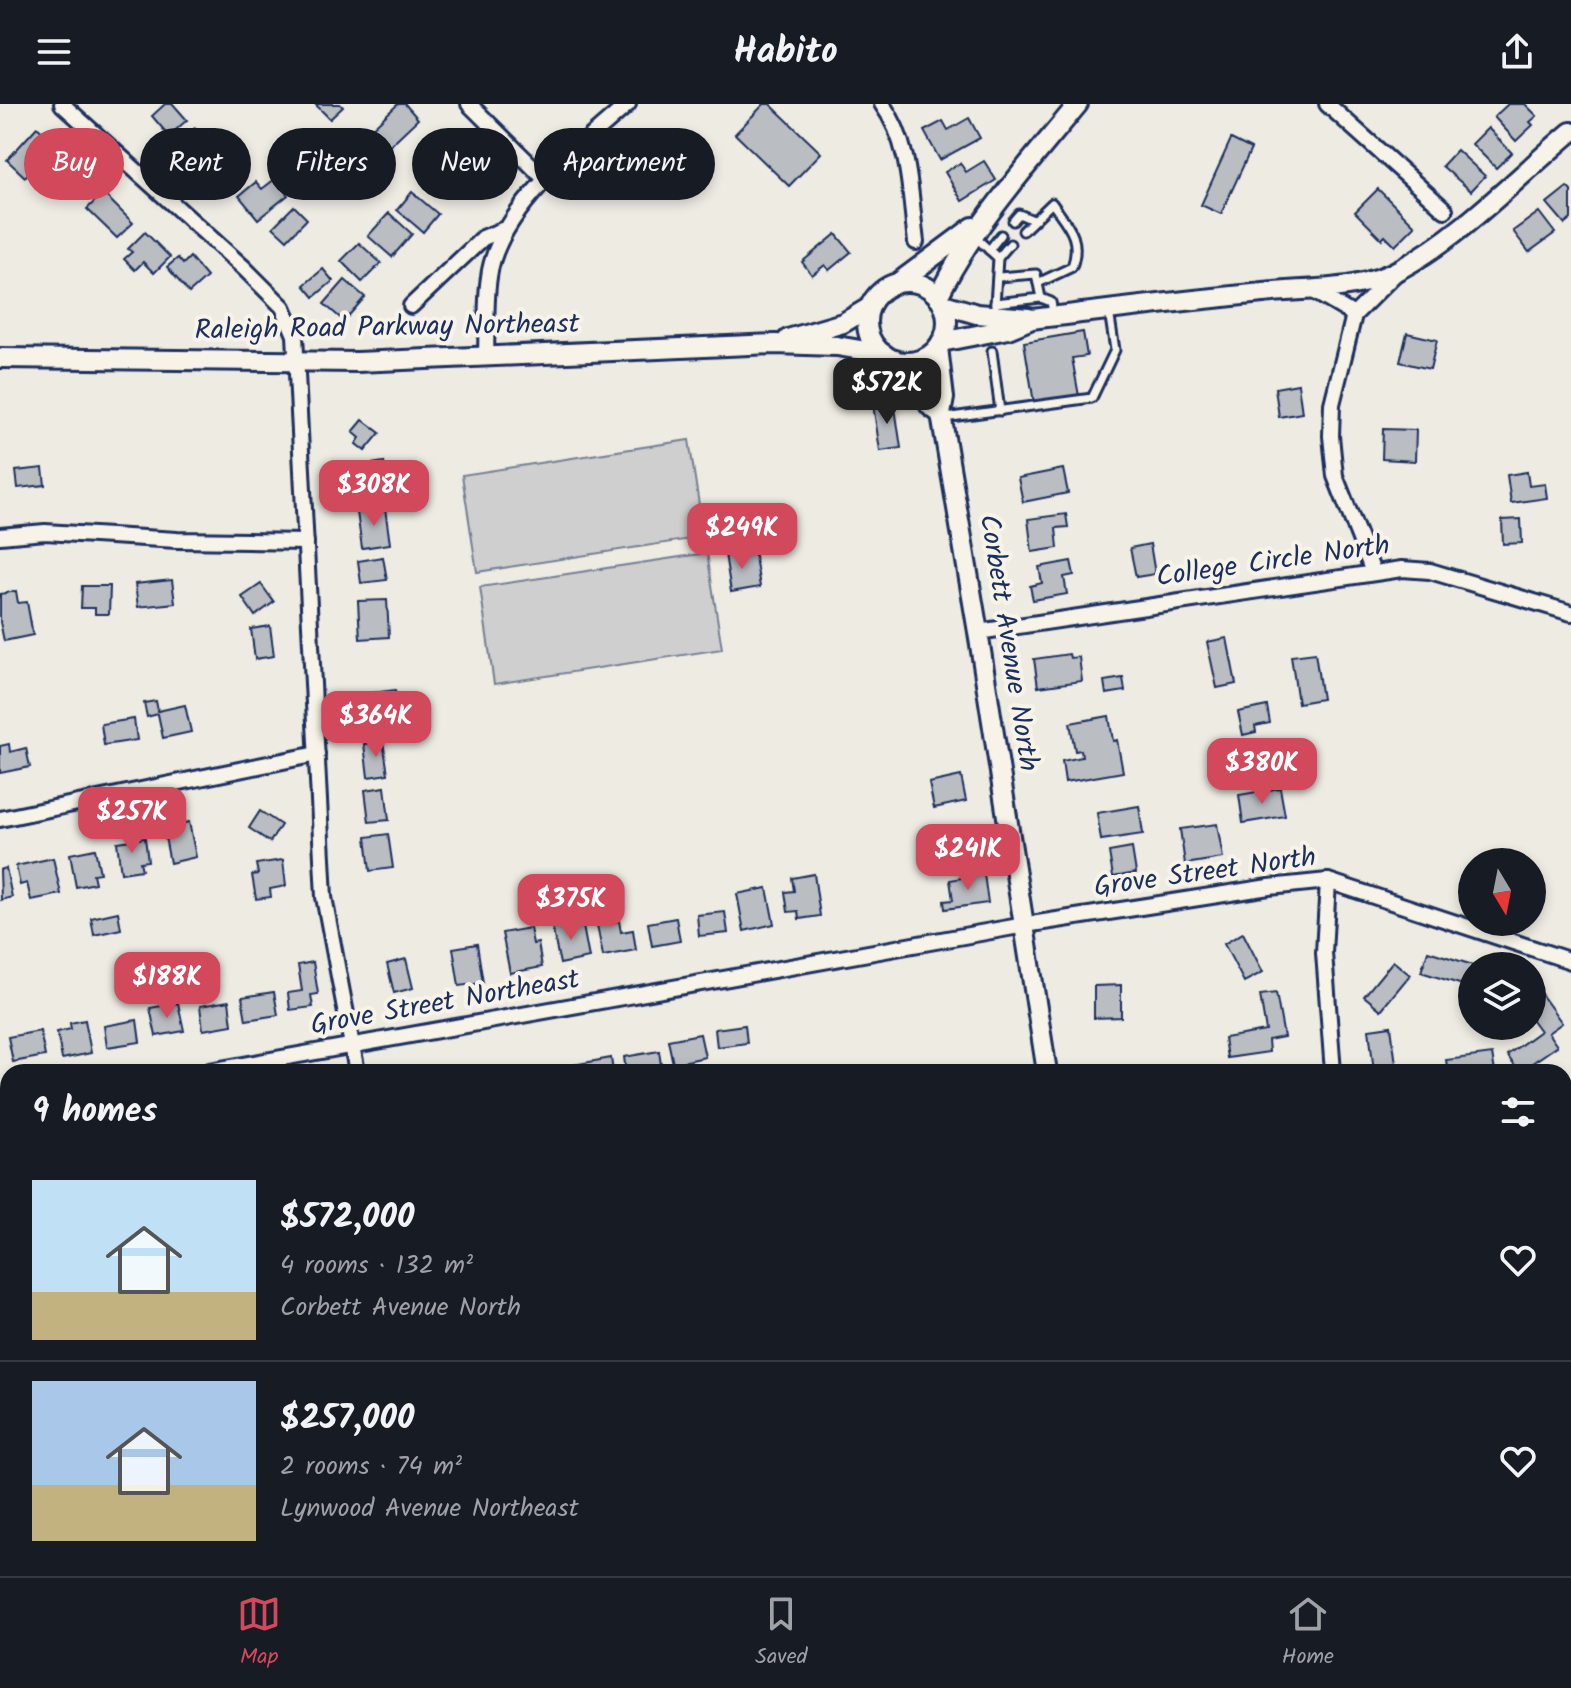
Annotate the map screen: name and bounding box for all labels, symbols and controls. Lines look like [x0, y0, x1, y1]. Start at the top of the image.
text: Habito [733, 24, 838, 81]
icon: menu [32, 30, 76, 74]
icon: share [1495, 30, 1539, 74]
chip: Buy [24, 128, 124, 200]
chip: Rent [140, 128, 251, 200]
chip: Filters [267, 128, 396, 200]
chip: New [412, 128, 518, 200]
chip: Apartment [534, 128, 715, 200]
street label: Raleigh Road Parkway Northeast [194, 302, 581, 354]
pin: $572K [831, 358, 943, 426]
text: $572K [851, 363, 923, 405]
pin: $308K [318, 460, 430, 528]
text: $308K [337, 465, 411, 507]
pin: $249K [686, 503, 798, 571]
text: $249K [705, 508, 779, 550]
street label: Corbett Avenue North [965, 511, 1051, 775]
street label: College Circle North [1153, 523, 1393, 601]
pin: $364K [320, 691, 432, 759]
text: $364K [339, 696, 413, 738]
pin: $380K [1206, 738, 1318, 806]
text: $380K [1225, 743, 1299, 785]
pin: $257K [76, 787, 188, 855]
text: $257K [96, 792, 168, 834]
pin: $241K [912, 824, 1024, 892]
text: $241K [934, 829, 1002, 871]
street label: Grove Street North [1091, 835, 1319, 911]
north arrow [1458, 848, 1546, 936]
map controls [1458, 848, 1546, 1040]
pin: $375K [515, 874, 627, 942]
text: $375K [536, 879, 606, 921]
pin: $188K [111, 952, 223, 1020]
button: layers [1458, 952, 1546, 1040]
text: $188K [132, 957, 202, 999]
street label: Grove Street Northeast [307, 957, 584, 1049]
text: 9 homes [32, 1085, 157, 1139]
icon: filters [1496, 1090, 1540, 1134]
text: $572,000 [280, 1191, 414, 1245]
icon: home [96, 1212, 192, 1308]
icon: heart [1496, 1238, 1540, 1282]
text: 4 rooms · 132 m² [280, 1245, 473, 1287]
text: Corbett Avenue North [280, 1287, 521, 1329]
text: $257,000 [280, 1392, 414, 1446]
icon: home [96, 1413, 192, 1509]
icon: heart [1496, 1439, 1540, 1483]
text: 2 rooms · 74 m² [280, 1446, 462, 1488]
text: Lynwood Avenue Northeast [280, 1488, 579, 1530]
tab: Map [237, 1592, 281, 1675]
tab: Saved [755, 1592, 808, 1675]
tab: Home [1282, 1592, 1334, 1675]

